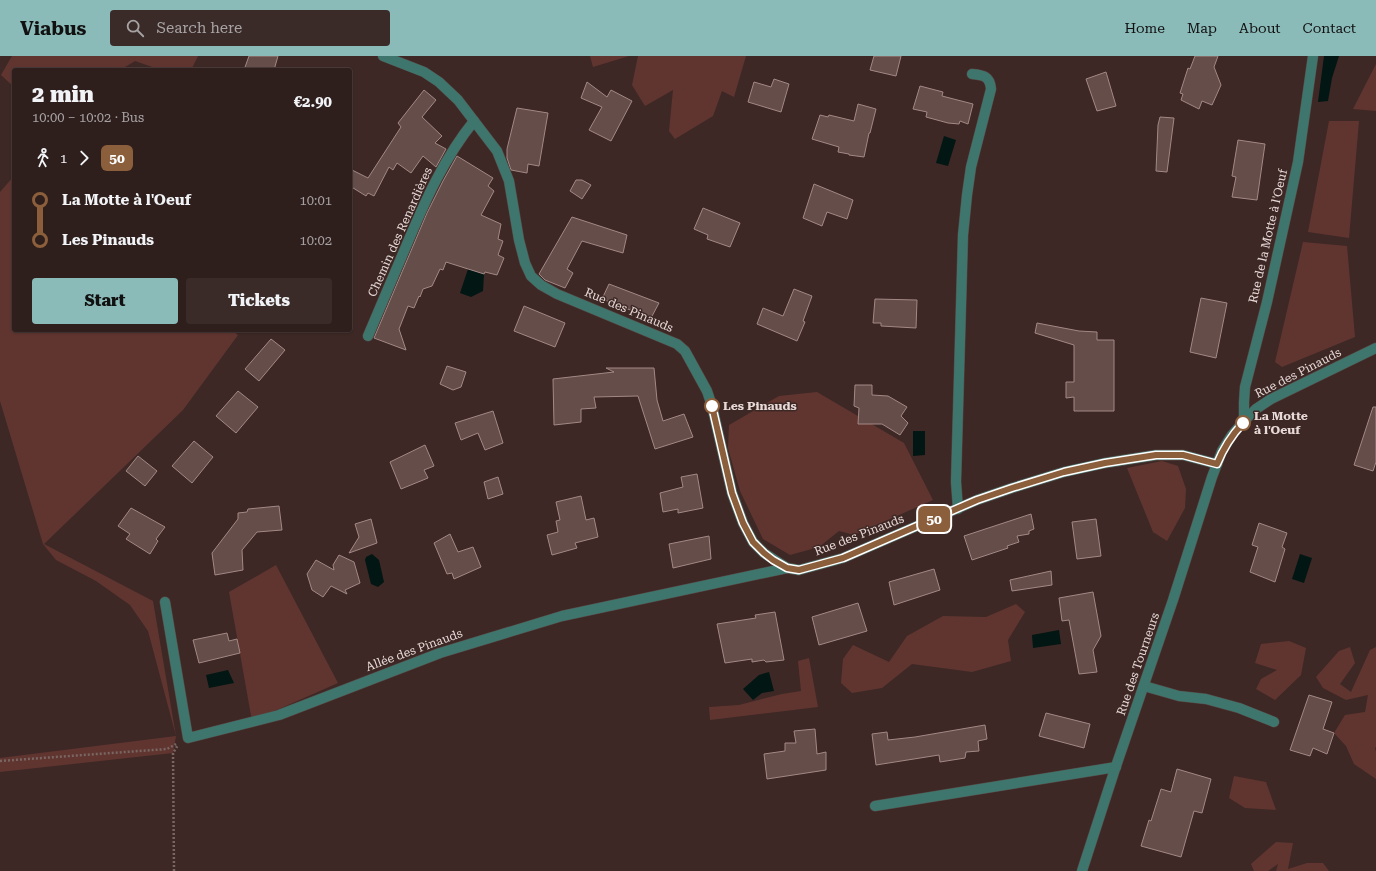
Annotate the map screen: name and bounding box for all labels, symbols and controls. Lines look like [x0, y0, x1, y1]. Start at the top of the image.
search box [110, 10, 390, 46]
text: Viabus [20, 17, 86, 40]
icon: search [124, 17, 146, 39]
text: Search here [156, 19, 242, 37]
text: Home [1124, 20, 1165, 36]
text: Map [1187, 20, 1217, 36]
text: About [1239, 20, 1281, 36]
text: Contact [1303, 20, 1356, 36]
text: 2 min [32, 82, 94, 107]
text: €2.90 [294, 93, 332, 111]
text: 10:00 – 10:02 · Bus [32, 110, 144, 125]
icon: walk [32, 147, 54, 169]
icon: forward [73, 147, 95, 169]
text: 50 [109, 150, 125, 166]
text: 1 [60, 151, 67, 166]
street label: Chemin des Renardières [365, 165, 435, 299]
street label: Rue de la Motte à l'Oeuf [1246, 167, 1290, 304]
text: La Motte à l'Oeuf [62, 191, 191, 209]
text: 10:01 [300, 193, 332, 208]
text: Les Pinauds [62, 231, 154, 249]
text: 10:02 [300, 233, 332, 248]
button: Start [32, 278, 178, 324]
button: Tickets [186, 278, 332, 324]
street label: Rue des Pinauds [583, 285, 676, 335]
street label: Rue des Pinauds [1253, 345, 1344, 401]
marker: Les Pinauds [704, 398, 720, 414]
place label: Les Pinauds [723, 399, 797, 413]
place label: La Motte à l'Oeuf [1254, 409, 1308, 437]
marker: La Motte à l'Oeuf [1235, 415, 1251, 431]
line badge: 50 [916, 506, 952, 532]
street label: Rue des Pinauds [812, 511, 906, 559]
text: 50 [926, 511, 942, 527]
street label: Rue des Tourneurs [1114, 611, 1162, 717]
street label: Allée des Pinauds [364, 626, 465, 674]

